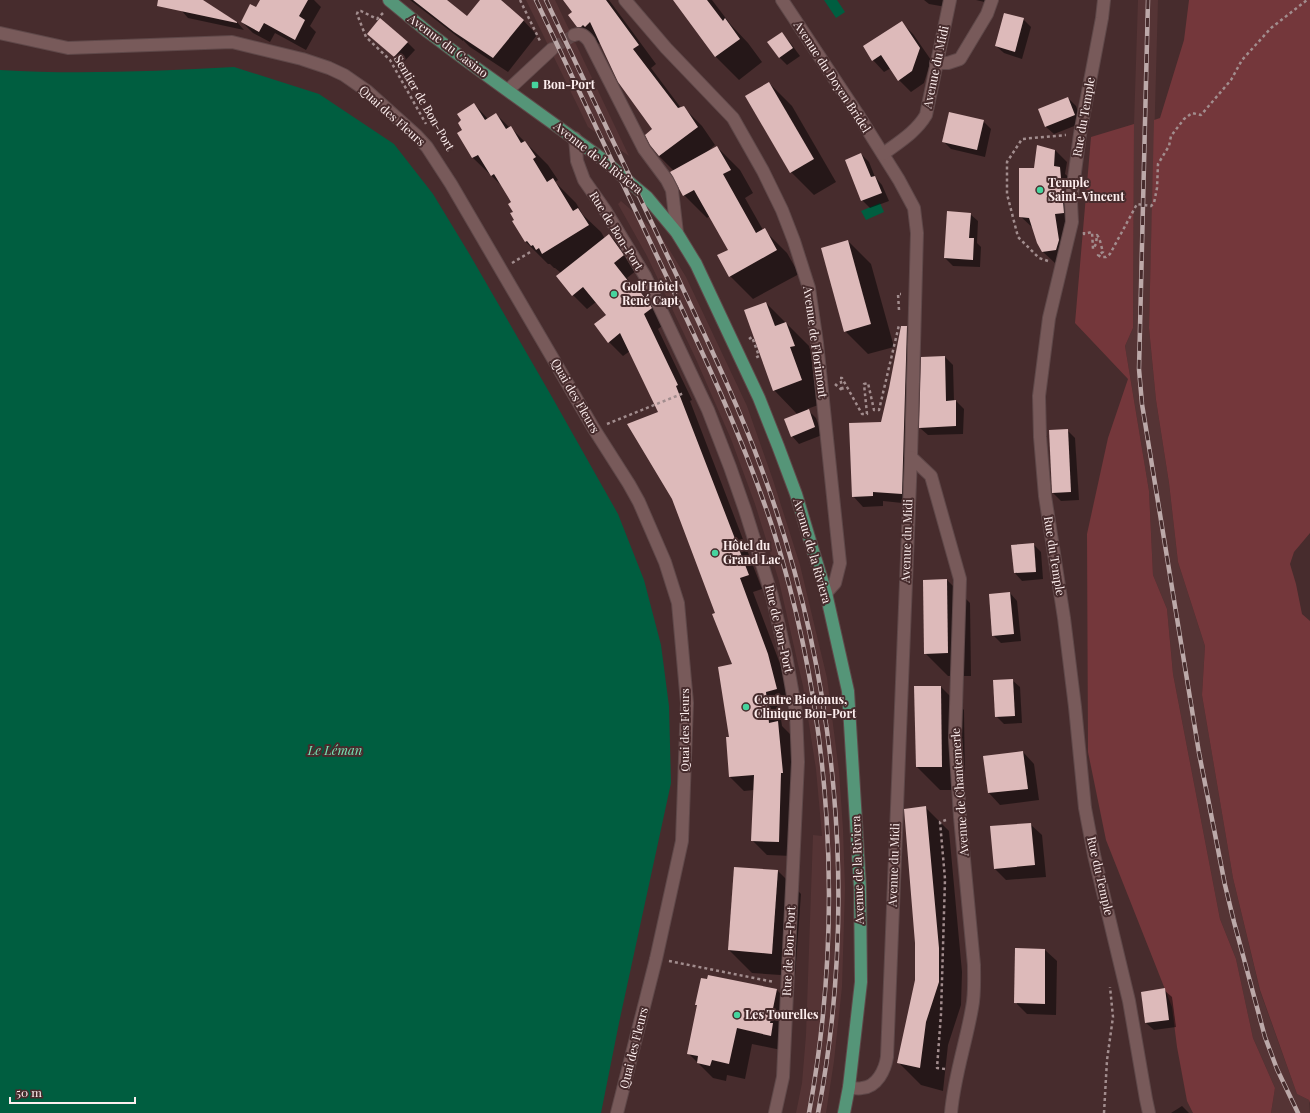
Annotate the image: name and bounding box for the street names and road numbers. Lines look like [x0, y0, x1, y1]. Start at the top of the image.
street label: Avenue du Casino [405, 9, 492, 81]
street label: Avenue du Doyen Bridel [790, 17, 875, 136]
street label: Avenue du Midi [918, 24, 952, 111]
street label: Sentier de Bon-Port [391, 52, 459, 154]
street label: Rue du Temple [1068, 76, 1098, 158]
street label: Quai des Fleurs [356, 81, 429, 149]
street label: Avenue de la Riviera [550, 117, 646, 197]
street label: Rue de Bon-Port [586, 188, 648, 273]
street label: Avenue de Florimont [800, 284, 832, 400]
street label: Quai des Fleurs [548, 355, 604, 436]
street label: Avenue de la Riviera [790, 495, 836, 605]
street label: Avenue du Midi [897, 498, 915, 584]
street label: Rue du Temple [1041, 515, 1069, 597]
street label: Rue de Bon-Port [762, 583, 798, 675]
street label: Quai des Fleurs [676, 688, 692, 772]
street label: Avenue de Chantemerle [947, 727, 972, 858]
street label: Avenue de la Riviera [847, 815, 867, 926]
street label: Avenue du Midi [884, 822, 902, 908]
street label: Rue du Temple [1084, 835, 1118, 917]
street label: Rue de Bon-Port [778, 905, 798, 996]
street label: Quai des Fleurs [615, 1005, 651, 1090]

